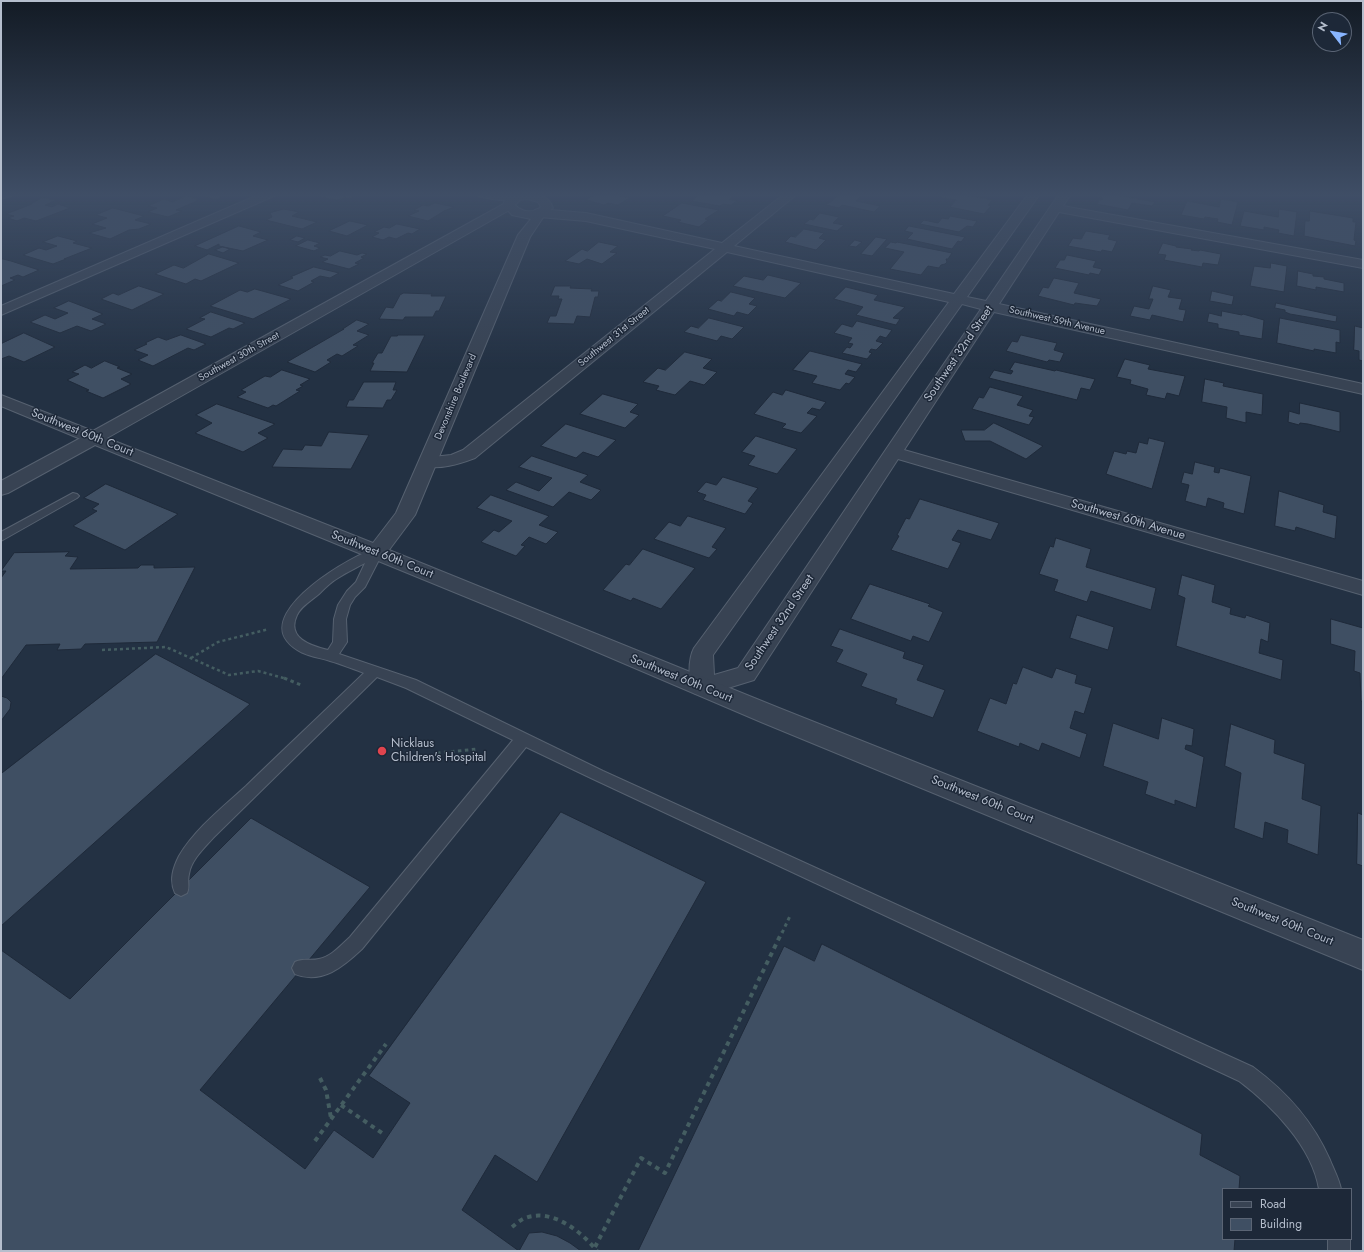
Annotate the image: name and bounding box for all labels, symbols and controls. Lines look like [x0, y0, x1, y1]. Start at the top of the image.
north arrow [1312, 12, 1352, 52]
text: N [1313, 18, 1332, 34]
street label: Southwest 32nd Street [921, 303, 997, 405]
street label: Southwest 59th Avenue [1008, 304, 1106, 338]
street label: Southwest 31st Street [576, 305, 652, 369]
street label: Southwest 30th Street [196, 330, 282, 384]
street label: Devonshire Boulevard [433, 352, 479, 442]
street label: Southwest 60th Court [29, 406, 135, 460]
street label: Southwest 60th Avenue [1069, 497, 1187, 543]
street label: Southwest 60th Court [329, 528, 435, 582]
street label: Southwest 32nd Street [742, 572, 818, 674]
street label: Southwest 60th Court [628, 652, 734, 706]
place label: Nicklaus Children's Hospital [391, 737, 486, 765]
marker: Nicklaus Children's Hospital [376, 745, 388, 757]
street label: Southwest 60th Court [929, 773, 1035, 827]
street label: Southwest 60th Court [1229, 895, 1335, 949]
legend [1222, 1188, 1352, 1240]
text: Road [1260, 1195, 1286, 1213]
text: Building [1260, 1215, 1302, 1233]

